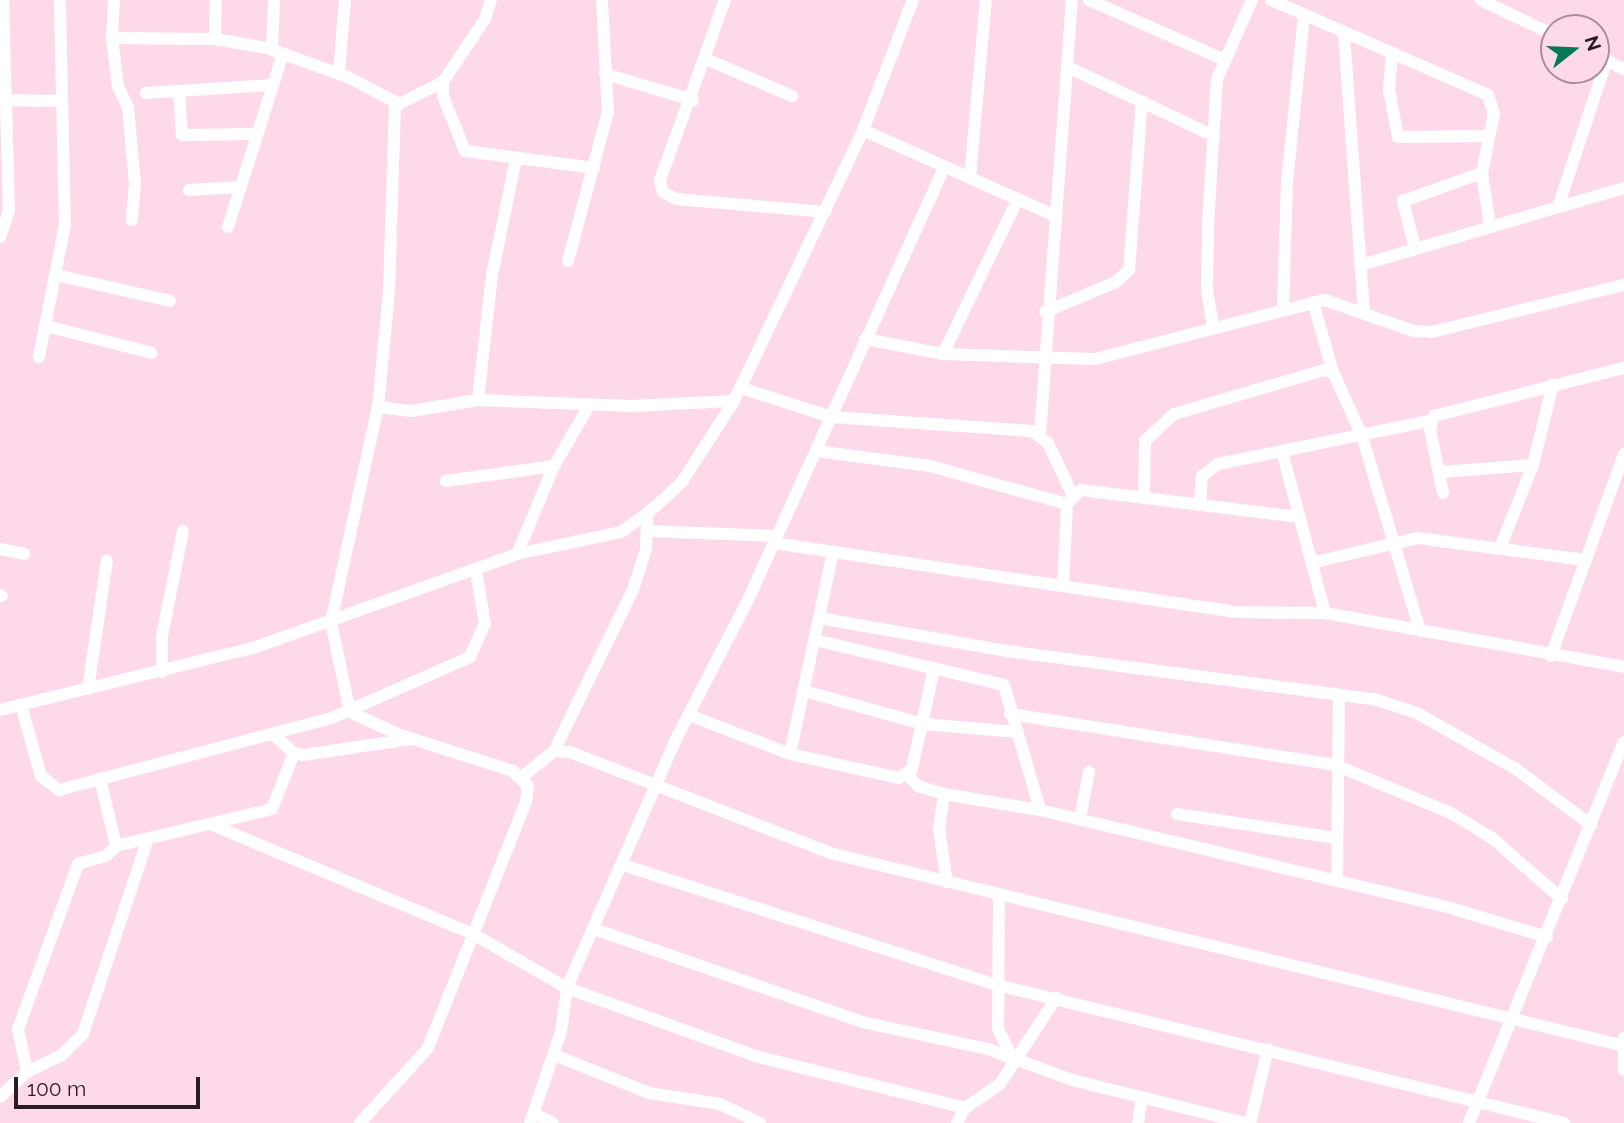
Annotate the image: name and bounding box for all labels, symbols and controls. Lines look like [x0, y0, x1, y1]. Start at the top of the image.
north arrow [1540, 14, 1610, 84]
text: N [1580, 33, 1606, 53]
scale bar [18, 1064, 203, 1108]
text: 100 m [27, 1076, 86, 1101]

